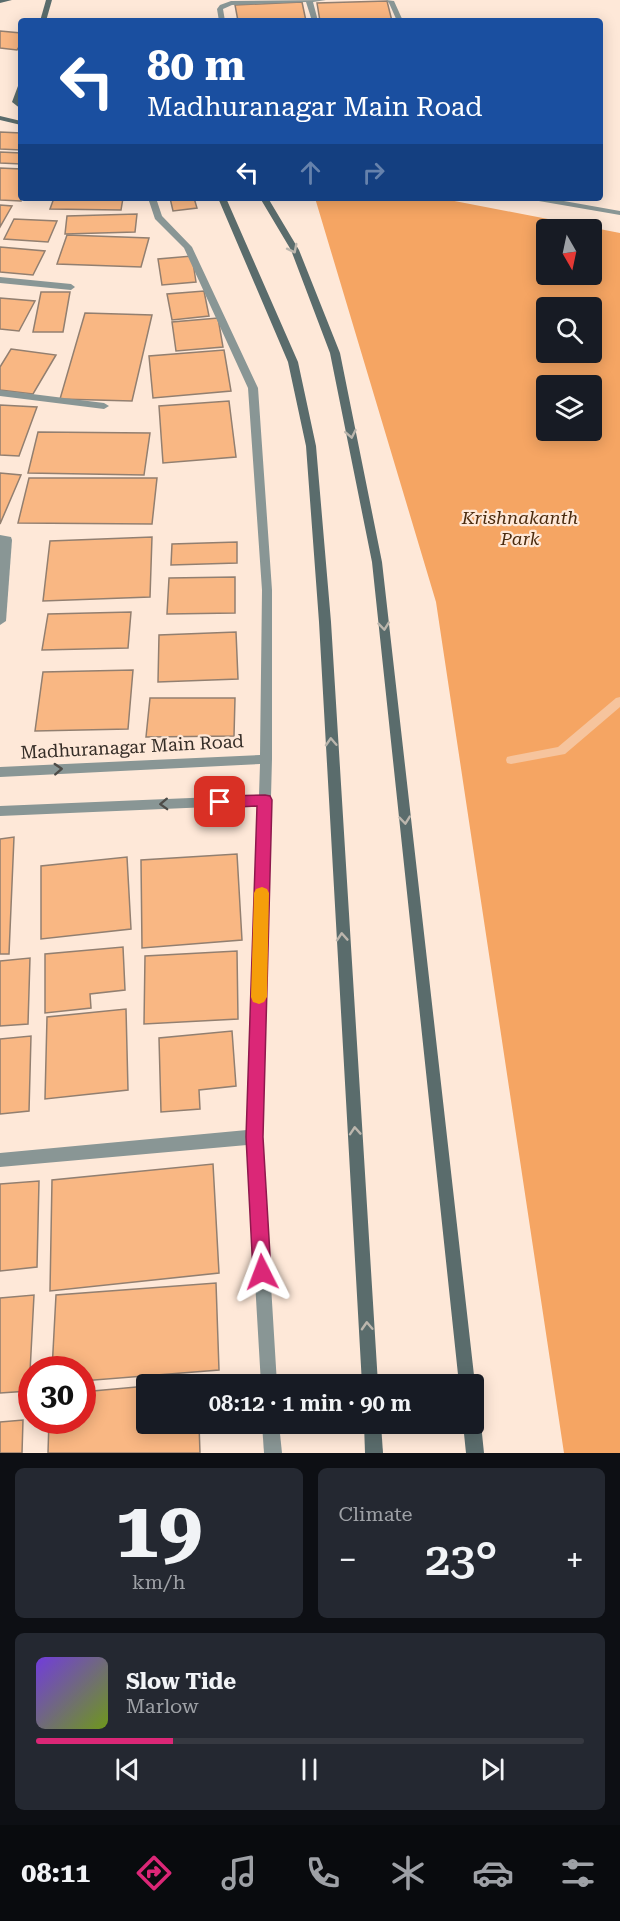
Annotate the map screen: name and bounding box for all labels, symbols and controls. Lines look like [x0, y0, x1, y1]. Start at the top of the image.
text: 80 m [147, 41, 245, 90]
icon: left [48, 42, 126, 120]
text: Madhuranagar Main Road [147, 91, 482, 123]
icon: left [231, 156, 264, 189]
icon: ahead [294, 156, 327, 189]
icon: right [357, 156, 390, 189]
north arrow [536, 219, 602, 285]
map controls [536, 219, 602, 441]
one-way arrow [286, 242, 297, 253]
button: search [536, 297, 602, 363]
button: layers [536, 375, 602, 441]
one-way arrow [344, 429, 357, 439]
park label: Krishnakanth Park [461, 507, 578, 549]
one-way arrow [377, 622, 390, 631]
street label: Madhuranagar Main Road [20, 730, 245, 763]
one-way arrow [325, 738, 338, 747]
one-way arrow [54, 762, 63, 775]
pin [194, 776, 245, 827]
icon: arrive [203, 785, 236, 818]
one-way arrow [160, 798, 169, 811]
one-way arrow [398, 815, 411, 825]
one-way arrow [336, 932, 349, 941]
one-way arrow [349, 1127, 362, 1136]
position arrow [230, 1240, 294, 1304]
one-way arrow [360, 1322, 373, 1331]
speed limit sign: 30 [18, 1356, 96, 1434]
text: 08:12 · 1 min · 90 m [209, 1391, 411, 1416]
text: 19 [115, 1485, 202, 1576]
text: Climate [339, 1502, 413, 1526]
text: 23° [425, 1533, 498, 1586]
text: − [339, 1540, 357, 1579]
text: + [566, 1540, 584, 1579]
text: km/h [132, 1570, 186, 1594]
text: Slow Tide [126, 1669, 236, 1694]
text: Marlow [126, 1694, 199, 1718]
icon: previous [111, 1753, 144, 1786]
icon: pause [293, 1753, 326, 1786]
icon: next [476, 1753, 509, 1786]
icon: directions [133, 1852, 175, 1894]
icon: music [218, 1852, 260, 1894]
icon: phone [302, 1852, 344, 1894]
icon: climate [387, 1852, 429, 1894]
icon: car [472, 1852, 514, 1894]
icon: filters [557, 1852, 599, 1894]
text: 08:11 [21, 1857, 90, 1889]

